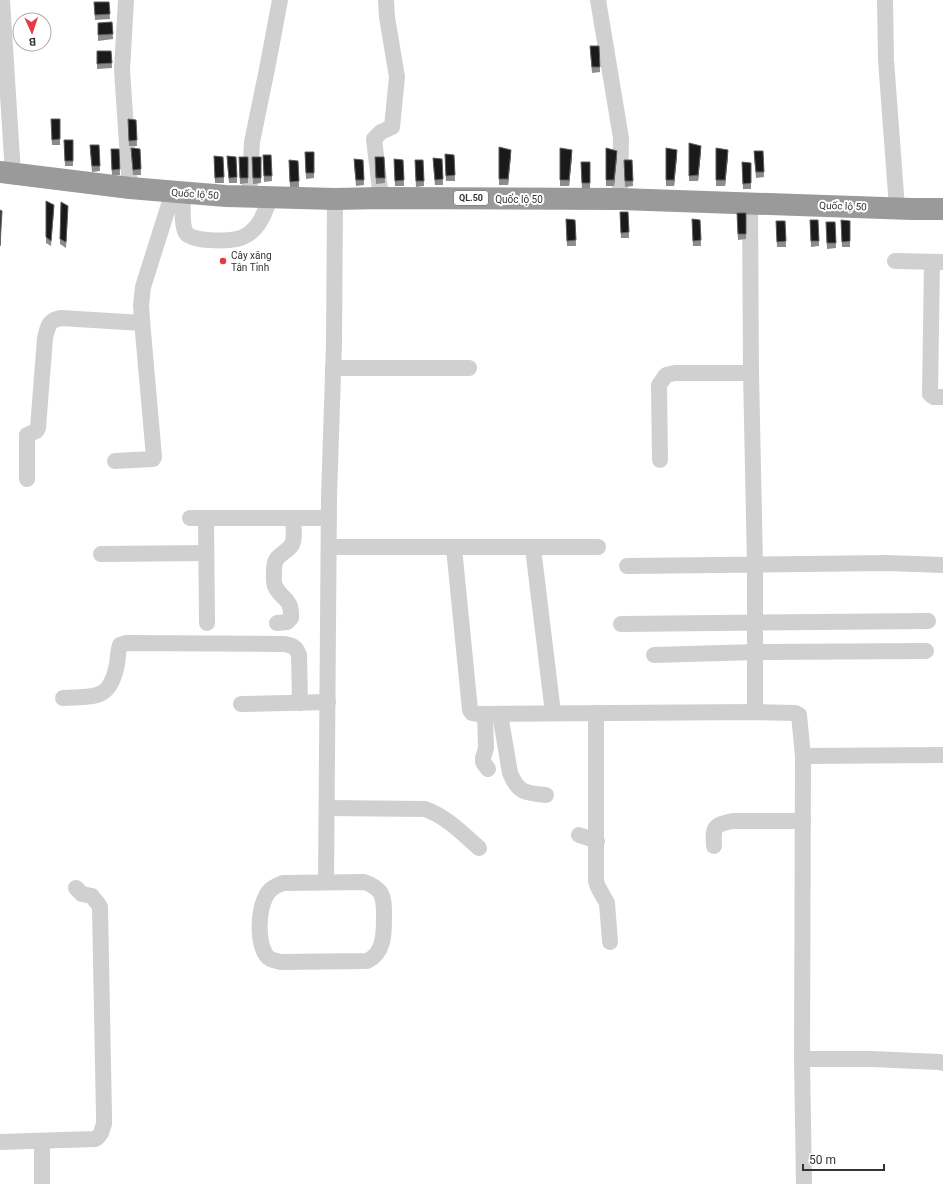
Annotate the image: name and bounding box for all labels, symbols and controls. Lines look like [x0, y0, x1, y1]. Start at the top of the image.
north arrow [12, 12, 52, 52]
text: B [29, 35, 36, 48]
street label: Quốc lộ 50 [171, 186, 220, 202]
road number: QL.50 [454, 191, 488, 205]
street label: Quốc lộ 50 [495, 193, 543, 206]
street label: Quốc lộ 50 [819, 199, 867, 213]
place label: Cây xăng Tân Tỉnh [231, 250, 272, 273]
marker: Cây xăng Tân Tỉnh [218, 256, 228, 266]
scale bar [803, 1146, 884, 1172]
text: 50 m [809, 1153, 836, 1167]

